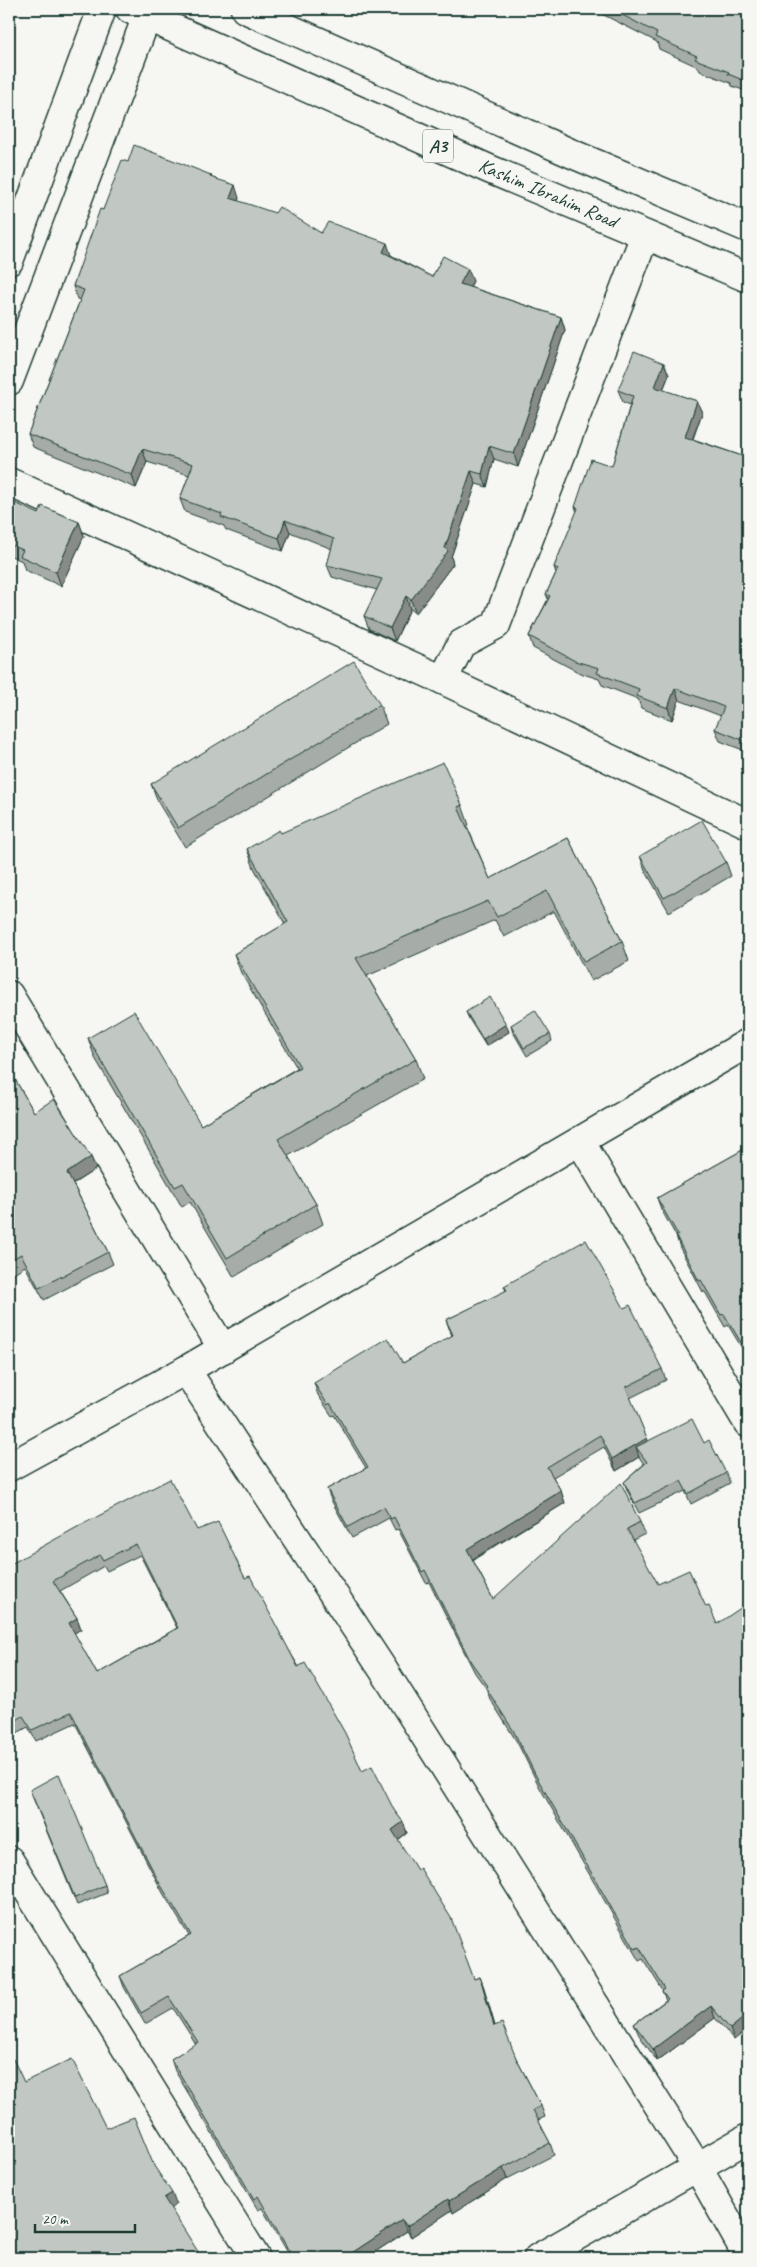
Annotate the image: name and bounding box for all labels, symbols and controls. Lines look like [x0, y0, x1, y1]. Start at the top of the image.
road number: A3 [423, 130, 453, 162]
street label: Kashim Ibrahim Road [475, 153, 624, 235]
scale bar [35, 2202, 135, 2234]
text: 20 m [42, 2210, 69, 2229]

